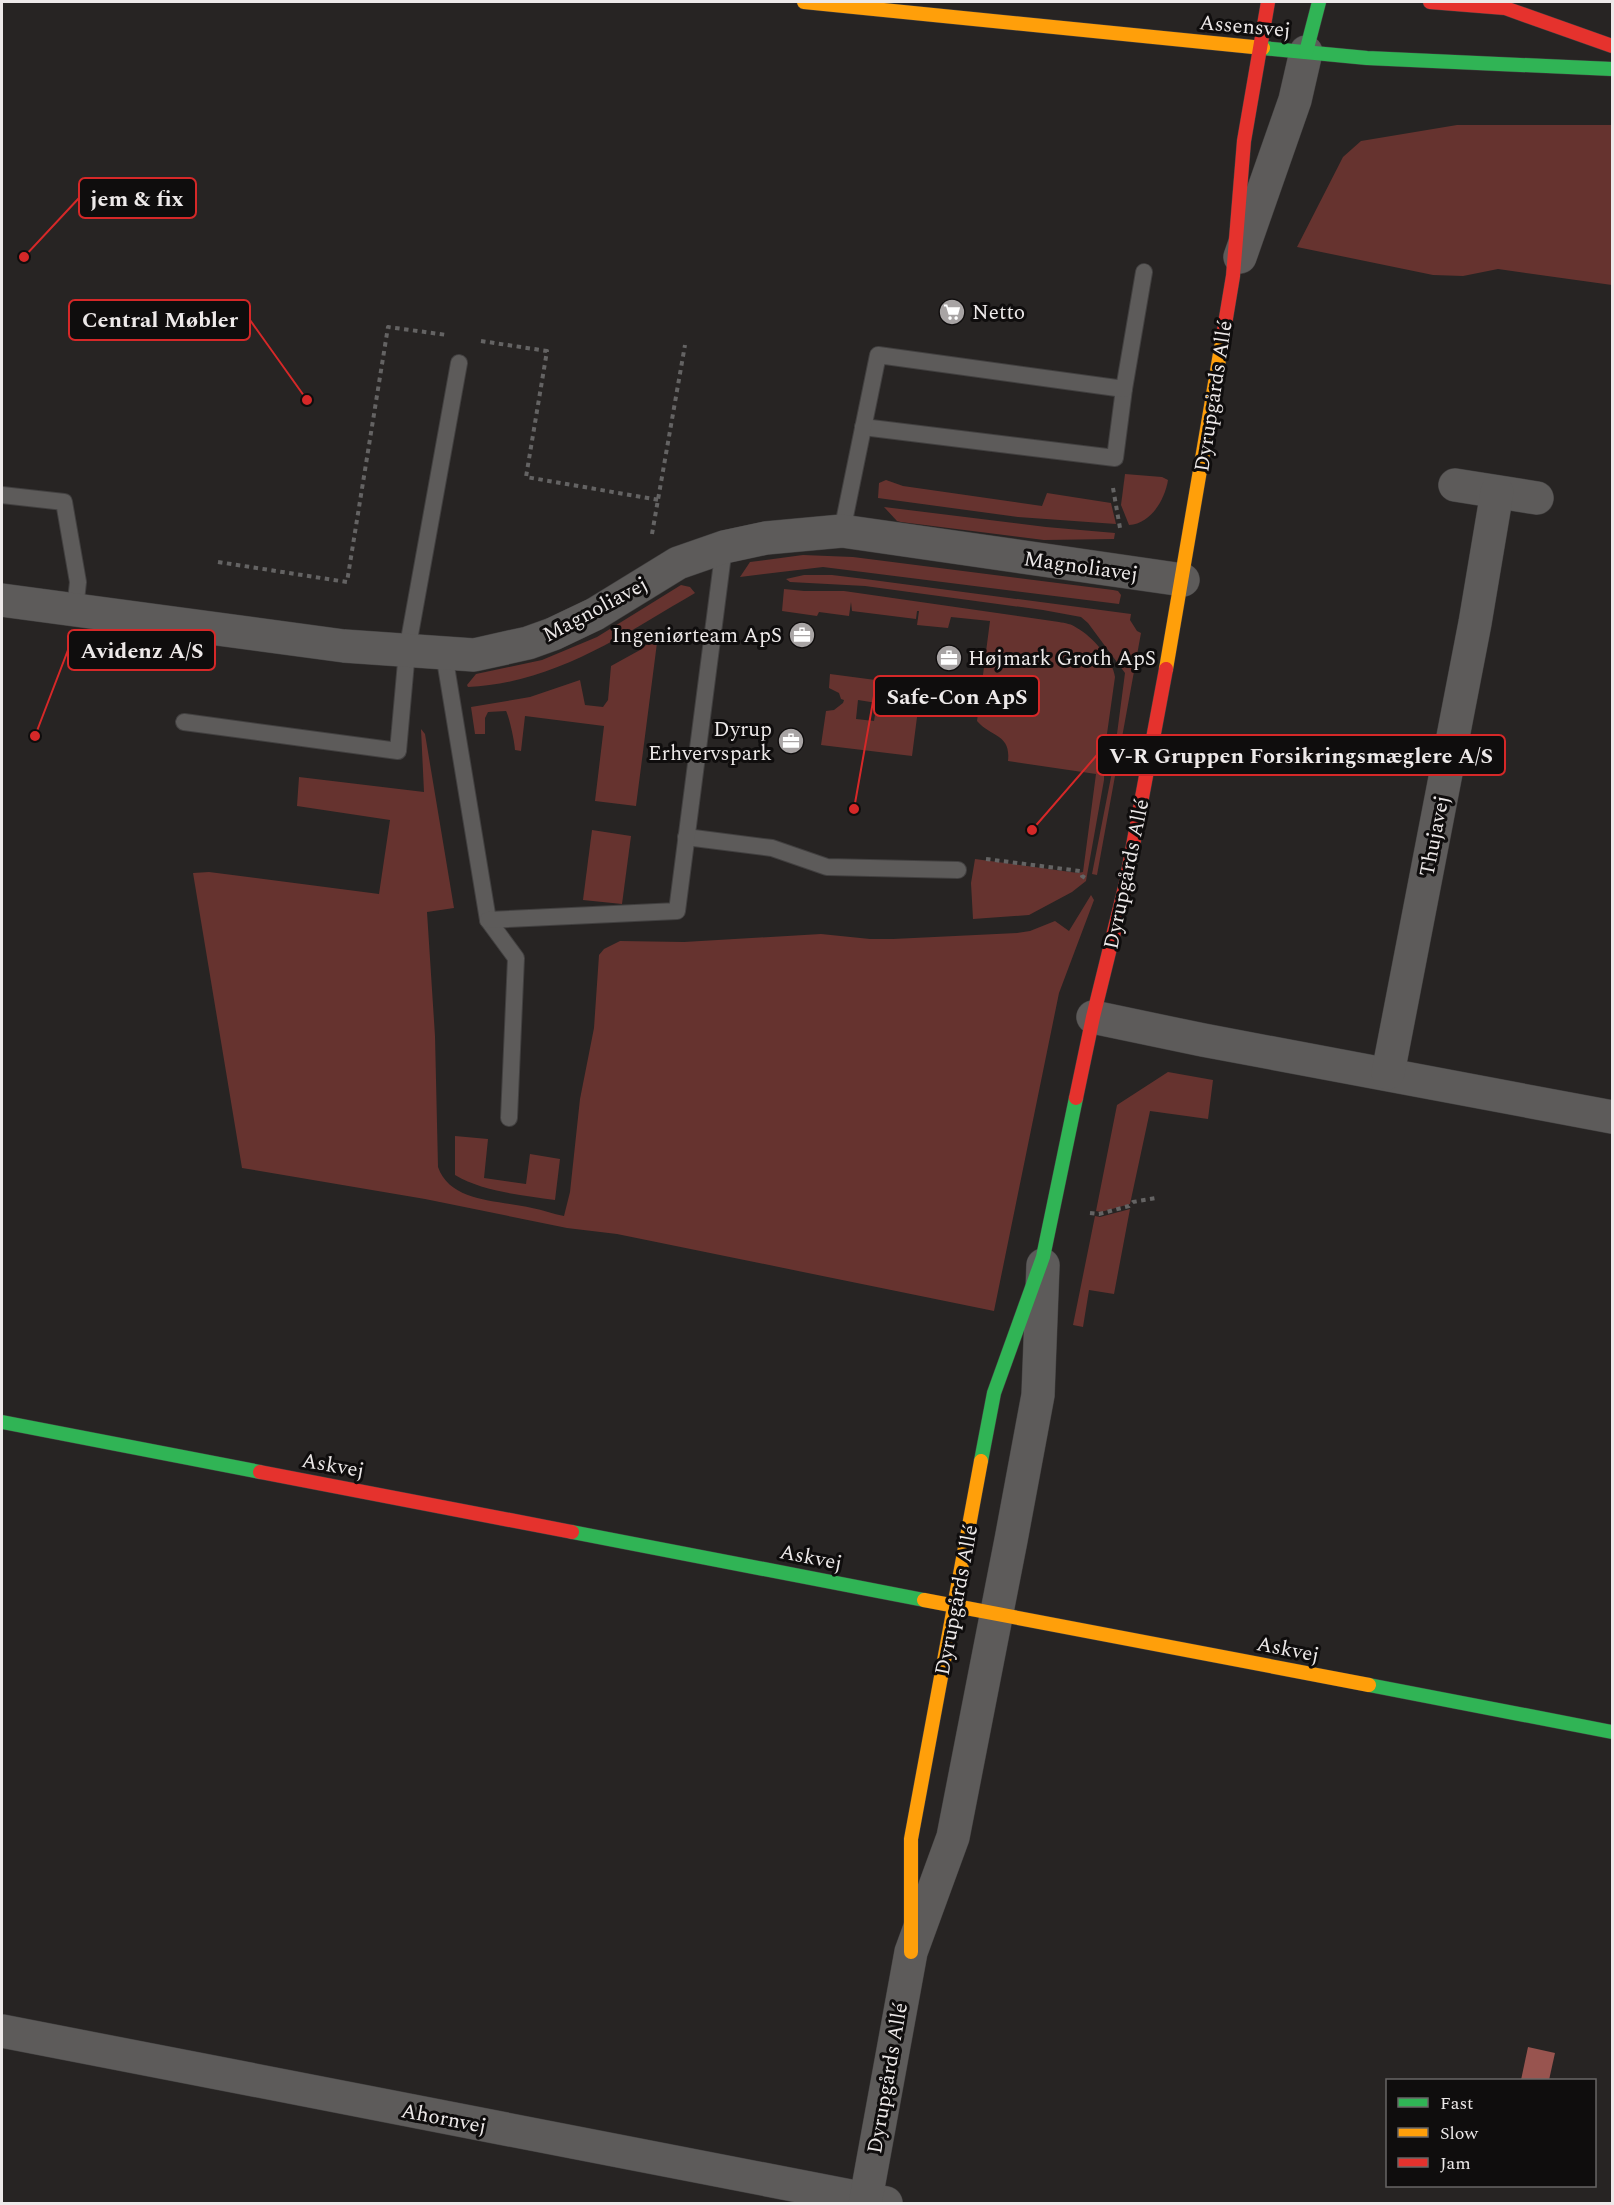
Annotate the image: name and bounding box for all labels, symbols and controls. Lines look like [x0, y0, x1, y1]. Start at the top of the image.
street label: Assensvej [1198, 7, 1292, 47]
callout: jem & fix [79, 178, 196, 218]
text: jem & fix [90, 183, 184, 216]
supermarket icon: Netto [937, 297, 967, 327]
place label: Netto [972, 297, 1025, 329]
callout: Central Møbler [69, 300, 250, 340]
text: Central Møbler [82, 304, 239, 337]
street label: Dyrupgårds Allé [1186, 318, 1242, 474]
street label: Magnoliavej [1022, 543, 1140, 591]
street label: Magnoliavej [537, 569, 654, 651]
place label: Ingeniørteam ApS [612, 620, 782, 652]
office icon: Ingeniørteam ApS [787, 620, 817, 650]
callout: Avidenz A/S [68, 630, 215, 670]
text: Avidenz A/S [80, 635, 204, 668]
office icon: Højmark Groth ApS [934, 643, 964, 673]
place label: Højmark Groth ApS [968, 643, 1156, 675]
callout: Safe-Con ApS [874, 676, 1039, 716]
text: Safe-Con ApS [886, 681, 1028, 714]
place label: Dyrup Erhvervspark [648, 714, 772, 770]
office icon: Dyrup Erhvervspark [776, 726, 806, 756]
callout: V-R Gruppen Forsikringsmæglere A/S [1097, 735, 1505, 775]
text: V-R Gruppen Forsikringsmæglere A/S [1109, 740, 1493, 773]
street label: Thujavej [1411, 793, 1458, 879]
street label: Dyrupgårds Allé [1095, 796, 1159, 952]
street label: Askvej [299, 1445, 367, 1487]
street label: Dyrupgårds Allé [927, 1522, 987, 1678]
street label: Askvej [777, 1536, 845, 1580]
street label: Askvej [1254, 1628, 1322, 1672]
street label: Dyrupgårds Allé [859, 2000, 917, 2156]
legend [1386, 2079, 1596, 2187]
text: Fast [1440, 2090, 1473, 2117]
street label: Ahornvej [398, 2095, 489, 2143]
text: Slow [1440, 2120, 1479, 2147]
text: Jam [1440, 2150, 1471, 2177]

